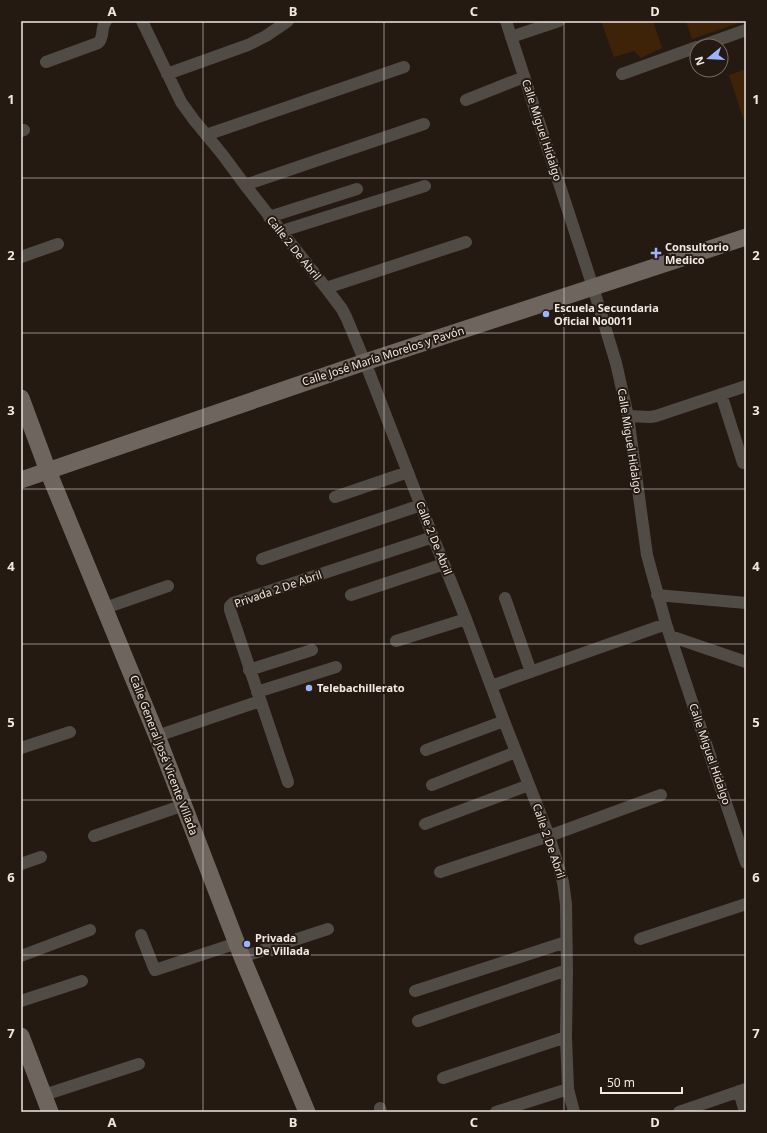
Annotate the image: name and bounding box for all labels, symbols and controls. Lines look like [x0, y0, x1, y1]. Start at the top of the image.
text: A [108, 2, 117, 20]
text: B [289, 2, 297, 20]
text: C [470, 2, 478, 20]
text: D [650, 2, 660, 20]
north arrow [689, 38, 729, 78]
text: N [690, 55, 708, 68]
street label: Calle Miguel Hidalgo [519, 77, 566, 183]
text: 1 [7, 90, 15, 108]
text: 1 [752, 90, 760, 108]
street label: Calle 2 De Abril [264, 213, 325, 283]
place label: Consultorio Medico [665, 239, 729, 267]
text: 2 [7, 246, 15, 264]
text: 2 [752, 246, 760, 264]
marker: Consultorio Medico [650, 247, 662, 259]
place label: Escuela Secundaria Oficial No0011 [554, 300, 659, 328]
marker: Escuela Secundaria Oficial No0011 [541, 309, 551, 319]
street label: Calle José María Morelos y Pavón [300, 322, 466, 389]
street label: Calle Miguel Hidalgo [615, 387, 646, 495]
text: 3 [7, 401, 15, 419]
text: 3 [752, 401, 760, 419]
street label: Calle 2 De Abril [413, 499, 456, 577]
text: 4 [7, 557, 15, 575]
text: 4 [752, 557, 760, 575]
street label: Privada 2 De Abril [232, 566, 324, 611]
street label: Calle General José Vicente Villada [127, 673, 202, 837]
place label: Telebachillerato [317, 680, 405, 695]
marker: Telebachillerato [304, 683, 314, 693]
street label: Calle Miguel Hidalgo [686, 701, 735, 807]
text: 5 [7, 713, 15, 731]
text: 5 [752, 713, 760, 731]
street label: Calle 2 De Abril [530, 801, 569, 880]
text: 6 [7, 868, 15, 886]
text: 6 [752, 868, 760, 886]
place label: Privada De Villada [255, 930, 310, 958]
marker: Privada De Villada [242, 939, 252, 949]
text: 7 [7, 1024, 15, 1042]
text: 7 [752, 1024, 760, 1042]
scale bar [601, 1069, 682, 1095]
text: 50 m [607, 1074, 635, 1091]
text: A [108, 1113, 117, 1131]
text: B [289, 1113, 297, 1131]
text: C [470, 1113, 478, 1131]
text: D [650, 1113, 660, 1131]

